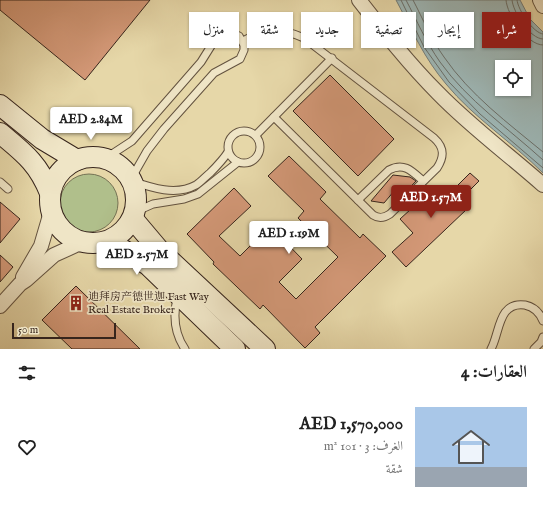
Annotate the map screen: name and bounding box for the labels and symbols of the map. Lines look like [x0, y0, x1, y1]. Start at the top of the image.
pin: AED 2.84M [45, 107, 137, 141]
pin: AED 1.57M [385, 185, 477, 219]
pin: AED 1.19M [243, 221, 335, 255]
pin: AED 2.57M [91, 242, 183, 276]
place label: 迪拜房产德世迦 Fast Way Real Estate Broker [88, 290, 209, 317]
building icon: 迪拜房产德世迦 Fast Way Real Estate Broker [67, 294, 85, 312]
scale bar [12, 321, 116, 340]

